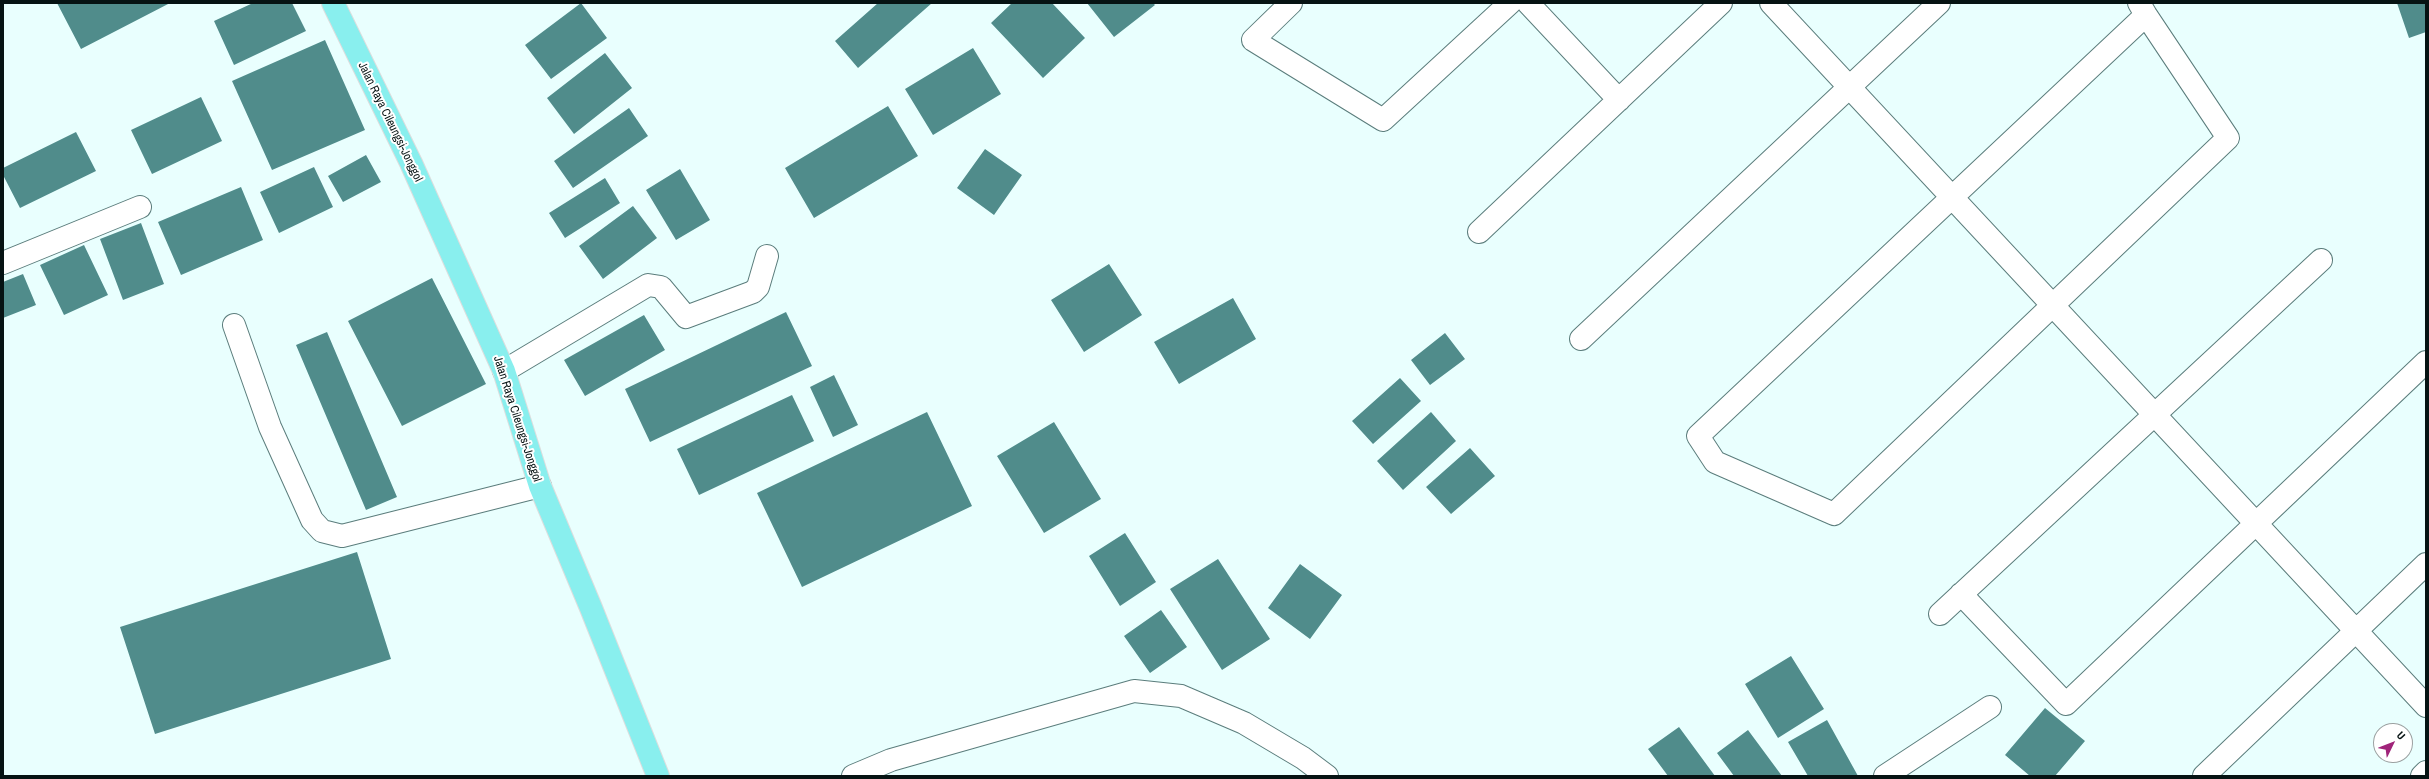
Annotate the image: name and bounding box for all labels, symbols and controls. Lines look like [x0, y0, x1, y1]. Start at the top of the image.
street label: Jalan Raya Cileungsi-Jonggol [355, 60, 425, 184]
street label: Jalan Raya Cileungsi-Jonggol [490, 354, 544, 484]
north arrow [2373, 723, 2413, 763]
text: U [2394, 728, 2408, 743]

